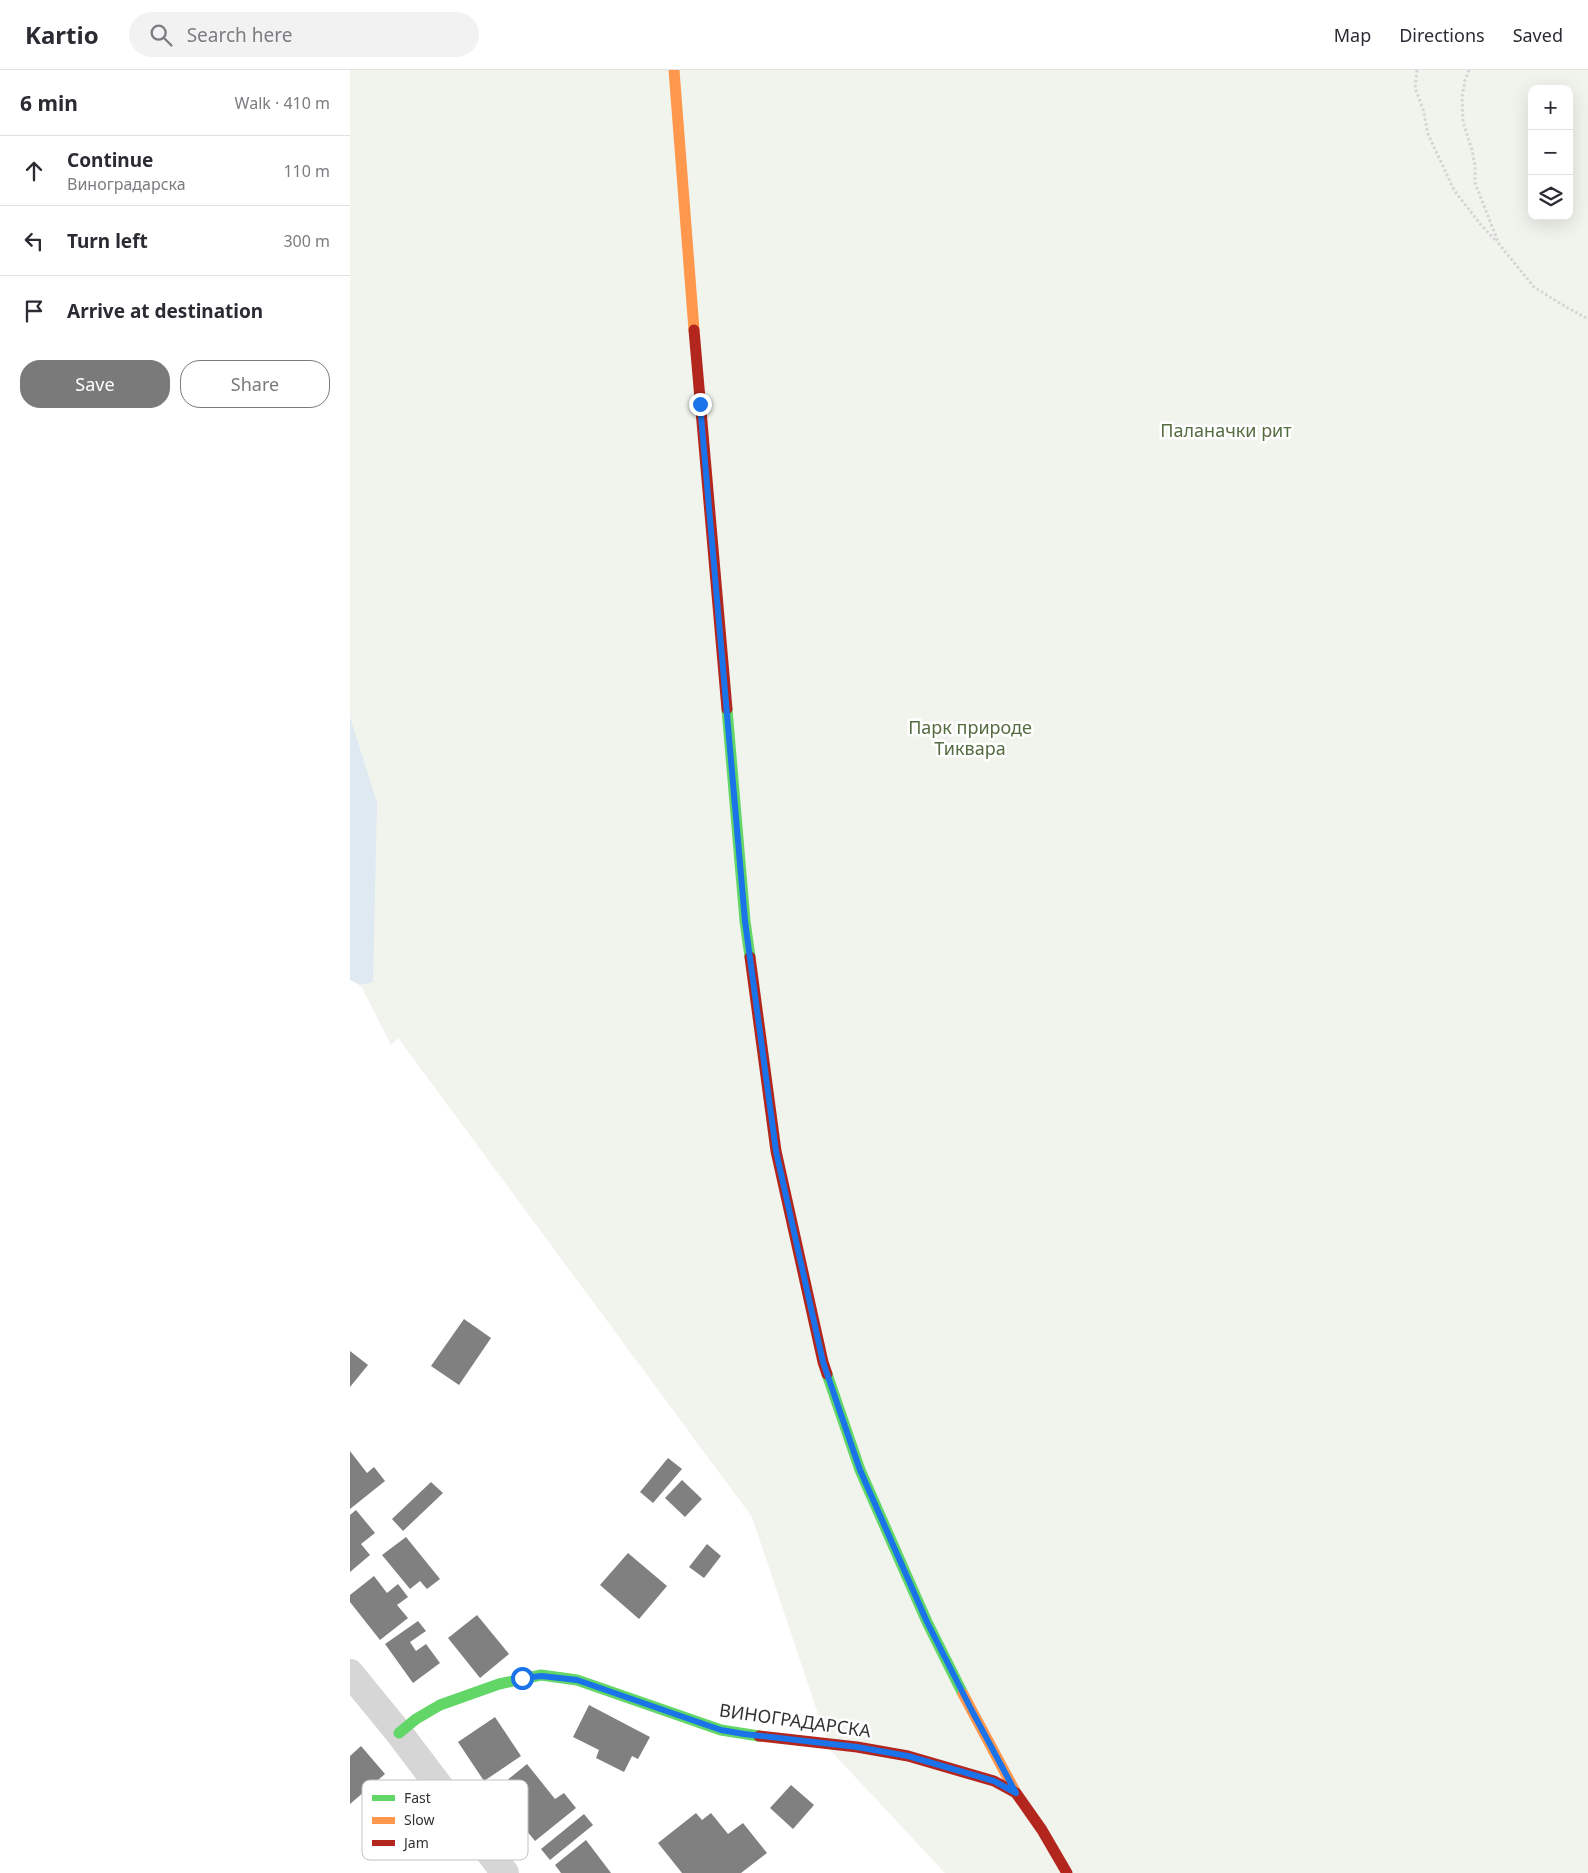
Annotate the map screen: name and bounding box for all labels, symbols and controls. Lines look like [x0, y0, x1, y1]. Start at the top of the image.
search box [129, 12, 479, 57]
text: Kartio [25, 18, 99, 51]
icon: search [147, 21, 175, 49]
text: Search here [187, 22, 292, 48]
text: Map [1334, 23, 1371, 47]
text: Directions [1399, 23, 1485, 47]
text: Saved [1513, 23, 1563, 47]
map controls [1528, 85, 1573, 220]
button: + [1528, 85, 1573, 130]
text: 6 min [20, 89, 78, 117]
text: Walk · 410 m [235, 92, 330, 114]
button: − [1528, 130, 1573, 175]
text: Continue [67, 147, 153, 173]
icon: ahead [20, 157, 48, 185]
text: 110 m [283, 160, 330, 182]
text: Виноградарска [67, 173, 186, 195]
button: layers [1528, 175, 1573, 220]
icon: left [20, 227, 48, 255]
text: Turn left [67, 228, 148, 254]
text: 300 m [283, 230, 330, 252]
icon: arrive [20, 297, 48, 325]
text: Arrive at destination [67, 298, 263, 324]
button: Save [20, 360, 170, 408]
button: Share [180, 360, 330, 408]
route end [689, 393, 712, 416]
park label: Паланачки рит [1160, 418, 1292, 442]
park label: Парк природе Тиквара [908, 715, 1032, 760]
route start [511, 1667, 534, 1690]
street label: ВИНОГРАДАРСКА [718, 1697, 873, 1743]
legend [362, 1780, 528, 1860]
text: Fast [404, 1788, 431, 1807]
text: Slow [404, 1810, 435, 1829]
text: Jam [402, 1833, 429, 1852]

